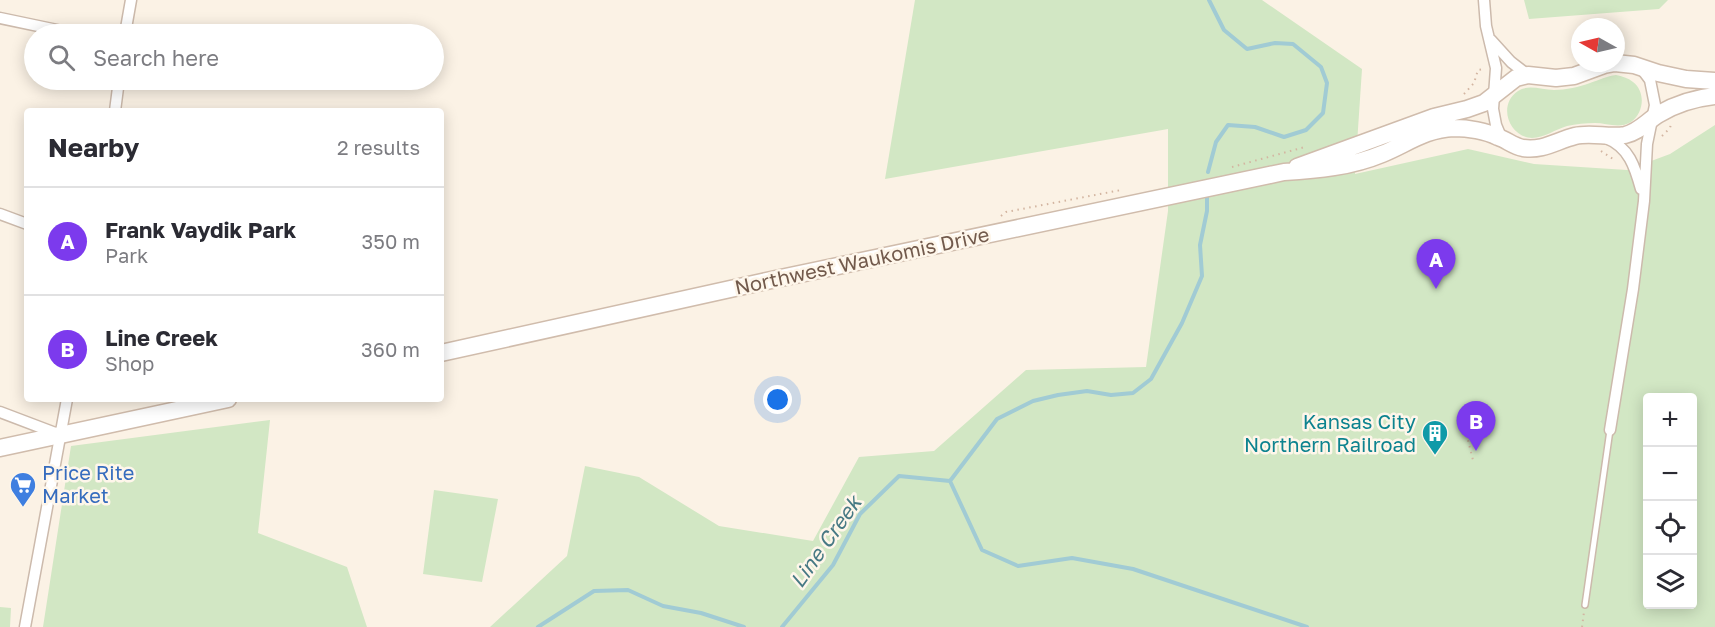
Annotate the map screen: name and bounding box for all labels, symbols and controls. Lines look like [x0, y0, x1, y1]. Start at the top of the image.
north arrow [1571, 18, 1625, 72]
search box [24, 24, 444, 90]
icon: search [45, 41, 78, 74]
text: Search here [93, 44, 219, 71]
text: Nearby [48, 132, 139, 163]
text: 2 results [337, 135, 420, 159]
text: Frank Vaydik Park [105, 216, 296, 243]
street label: Northwest Waukomis Drive [732, 221, 991, 299]
text: A [60, 229, 75, 253]
text: 350 m [362, 229, 420, 253]
pin: A [1416, 240, 1456, 289]
text: Park [105, 243, 148, 267]
text: Line Creek [105, 324, 218, 351]
text: B [60, 337, 75, 361]
text: 360 m [361, 337, 420, 361]
text: Shop [105, 351, 154, 375]
your location [763, 385, 792, 414]
map controls [1643, 393, 1697, 609]
button: + [1643, 393, 1697, 447]
pin: B [1456, 402, 1496, 451]
place label: Kansas City Northern Railroad [1244, 409, 1416, 456]
building icon: Kansas City Northern Railroad [1420, 418, 1450, 456]
button: − [1643, 447, 1697, 501]
place label: Price Rite Market [42, 460, 134, 507]
supermarket icon: Price Rite Market [8, 470, 38, 508]
water label: Line Creek [784, 489, 868, 592]
button: locate [1643, 501, 1697, 555]
button: layers [1643, 555, 1697, 609]

